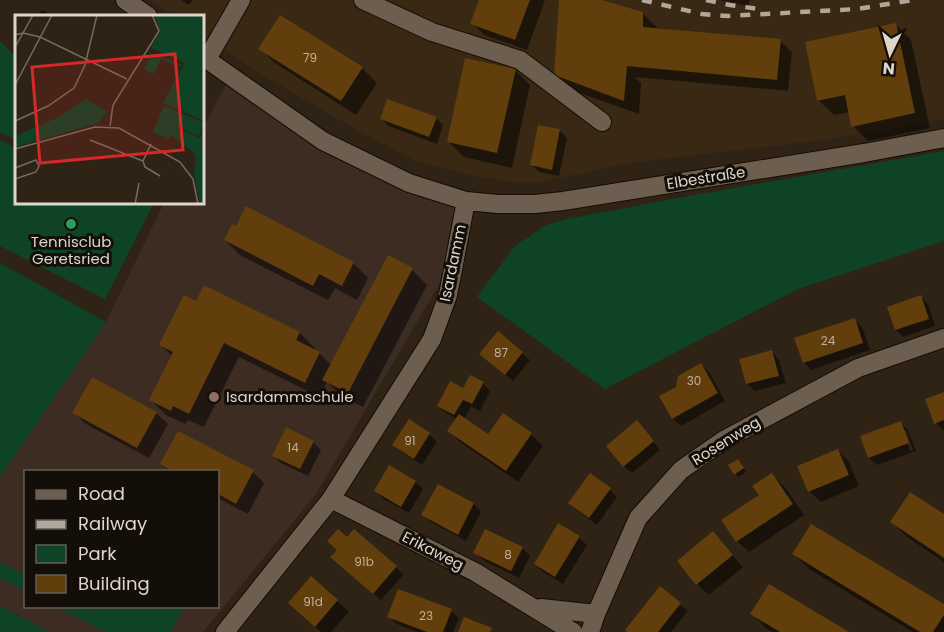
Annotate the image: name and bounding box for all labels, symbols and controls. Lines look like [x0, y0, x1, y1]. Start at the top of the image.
inset map [15, 15, 204, 204]
north arrow [860, 24, 920, 84]
house number: 79 [303, 49, 317, 66]
text: N [882, 56, 896, 80]
street label: Elbestraße [665, 161, 747, 194]
marker: Tennisclub Geretsried [64, 217, 78, 231]
street label: Isardamm [434, 222, 471, 303]
place label: Tennisclub Geretsried [31, 231, 111, 269]
house number: 24 [821, 332, 836, 349]
house number: 87 [494, 344, 509, 361]
house number: 30 [687, 372, 701, 389]
place label: Isardammschule [226, 386, 354, 407]
marker: Isardammschule [207, 390, 221, 404]
street label: Rosenweg [687, 411, 764, 470]
house number: 91 [404, 432, 416, 449]
house number: 14 [287, 439, 299, 456]
legend [24, 470, 219, 608]
text: Road [78, 481, 125, 506]
text: Railway [78, 511, 147, 536]
street label: Erikaweg [399, 526, 468, 575]
text: Park [78, 541, 117, 566]
house number: 8 [504, 546, 512, 563]
house number: 91b [354, 553, 374, 570]
text: Building [78, 571, 150, 596]
house number: 91d [303, 593, 323, 610]
house number: 23 [419, 607, 433, 624]

